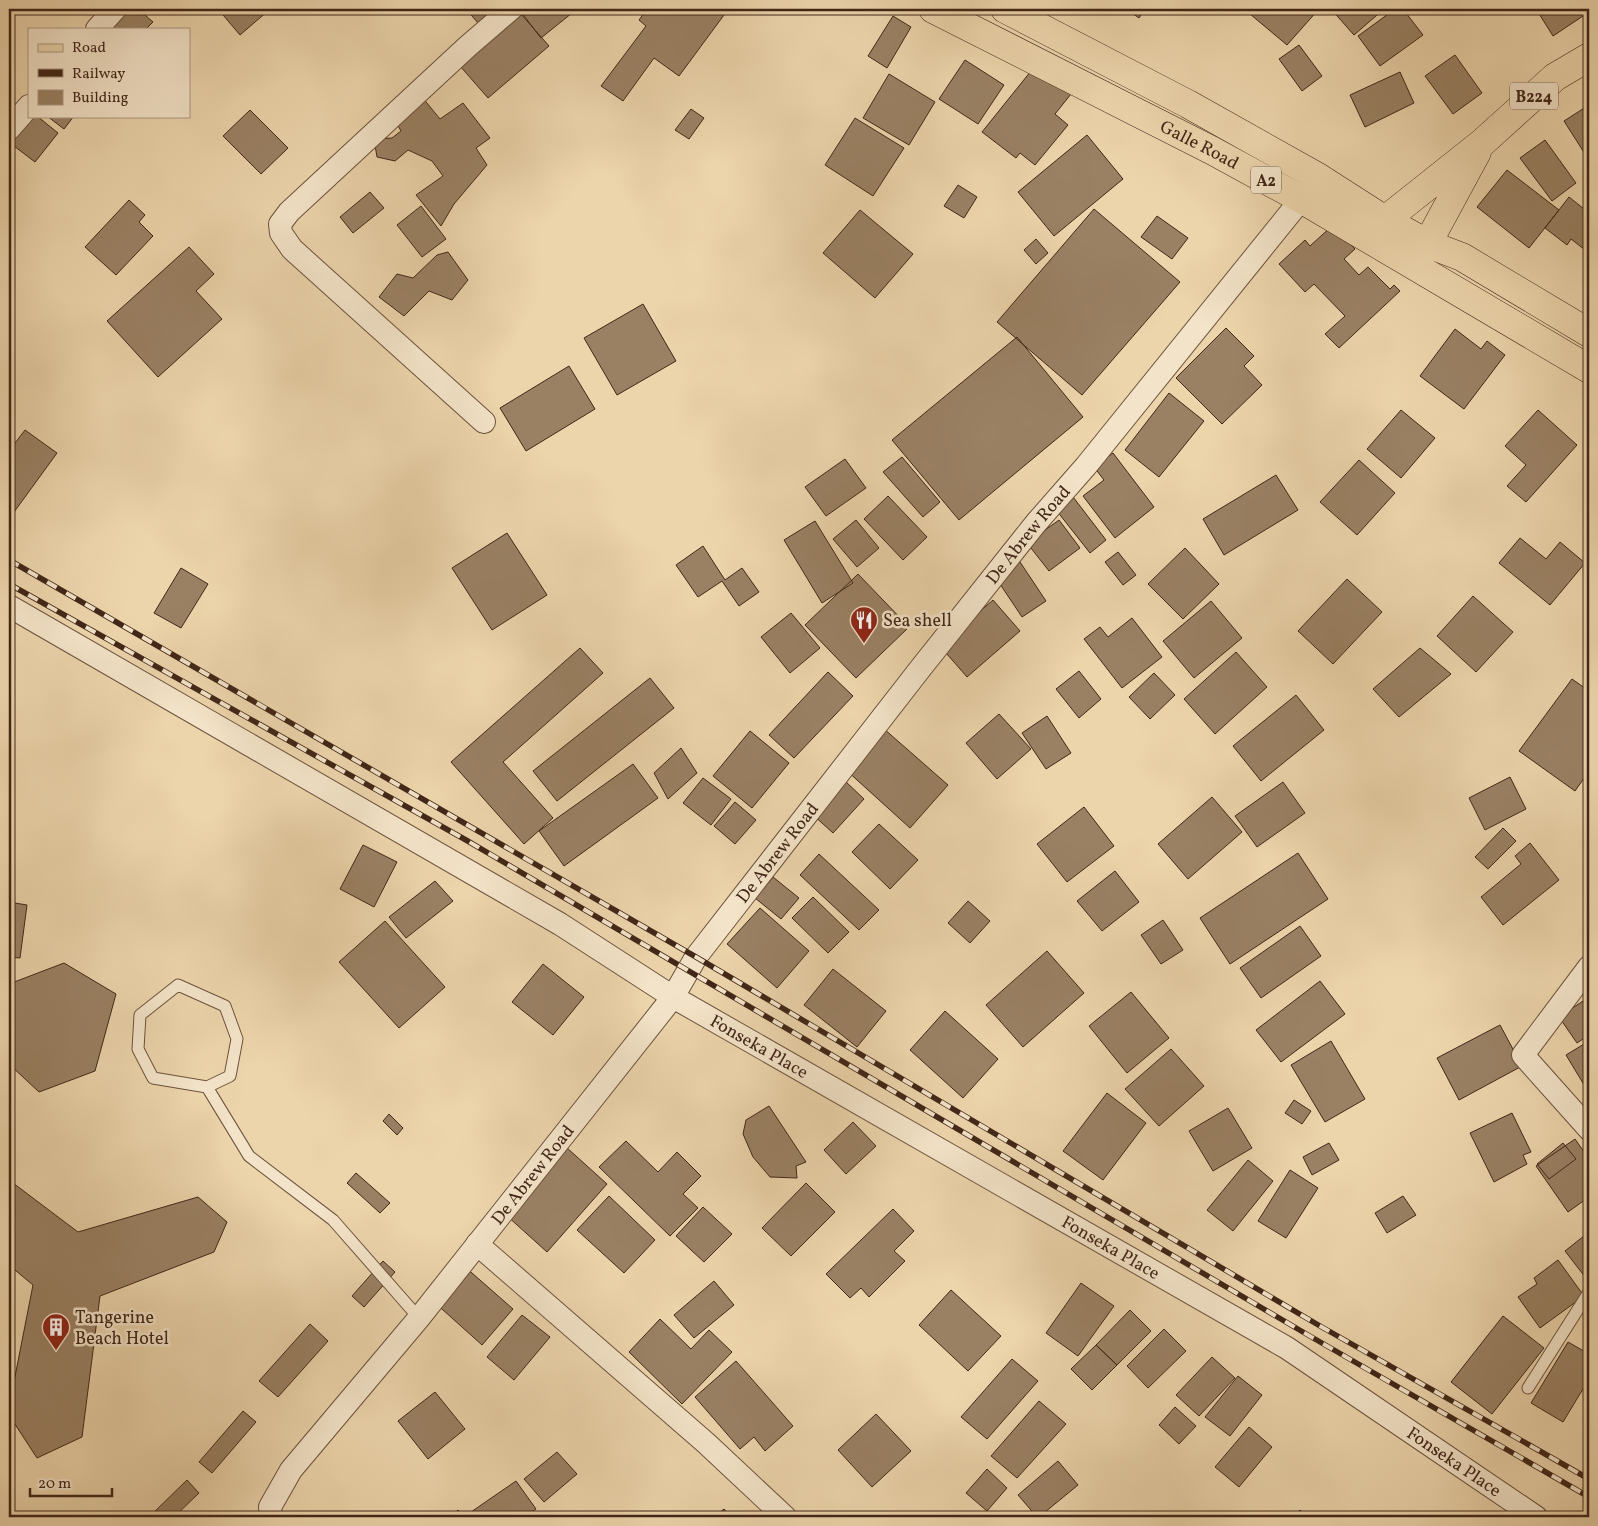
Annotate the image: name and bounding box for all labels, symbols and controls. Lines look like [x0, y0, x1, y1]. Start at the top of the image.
legend [28, 28, 190, 118]
text: Road [72, 38, 106, 59]
text: Railway [72, 64, 125, 85]
road number: B224 [1510, 82, 1558, 110]
text: Building [72, 88, 129, 109]
street label: Galle Road [1155, 115, 1243, 177]
road number: A2 [1251, 166, 1281, 194]
street label: De Abrew Road [981, 481, 1077, 590]
restaurant icon: Sea shell [849, 605, 879, 644]
place label: Sea shell [883, 609, 952, 634]
street label: De Abrew Road [731, 798, 825, 909]
street label: Fonseka Place [705, 1010, 812, 1086]
street label: De Abrew Road [486, 1120, 581, 1231]
street label: Fonseka Place [1056, 1211, 1164, 1287]
place label: Tangerine Beach Hotel [75, 1306, 169, 1352]
building icon: Tangerine Beach Hotel [41, 1312, 71, 1351]
street label: Fonseka Place [1401, 1422, 1506, 1504]
scale bar [30, 1466, 112, 1498]
text: 20 m [38, 1474, 71, 1495]

